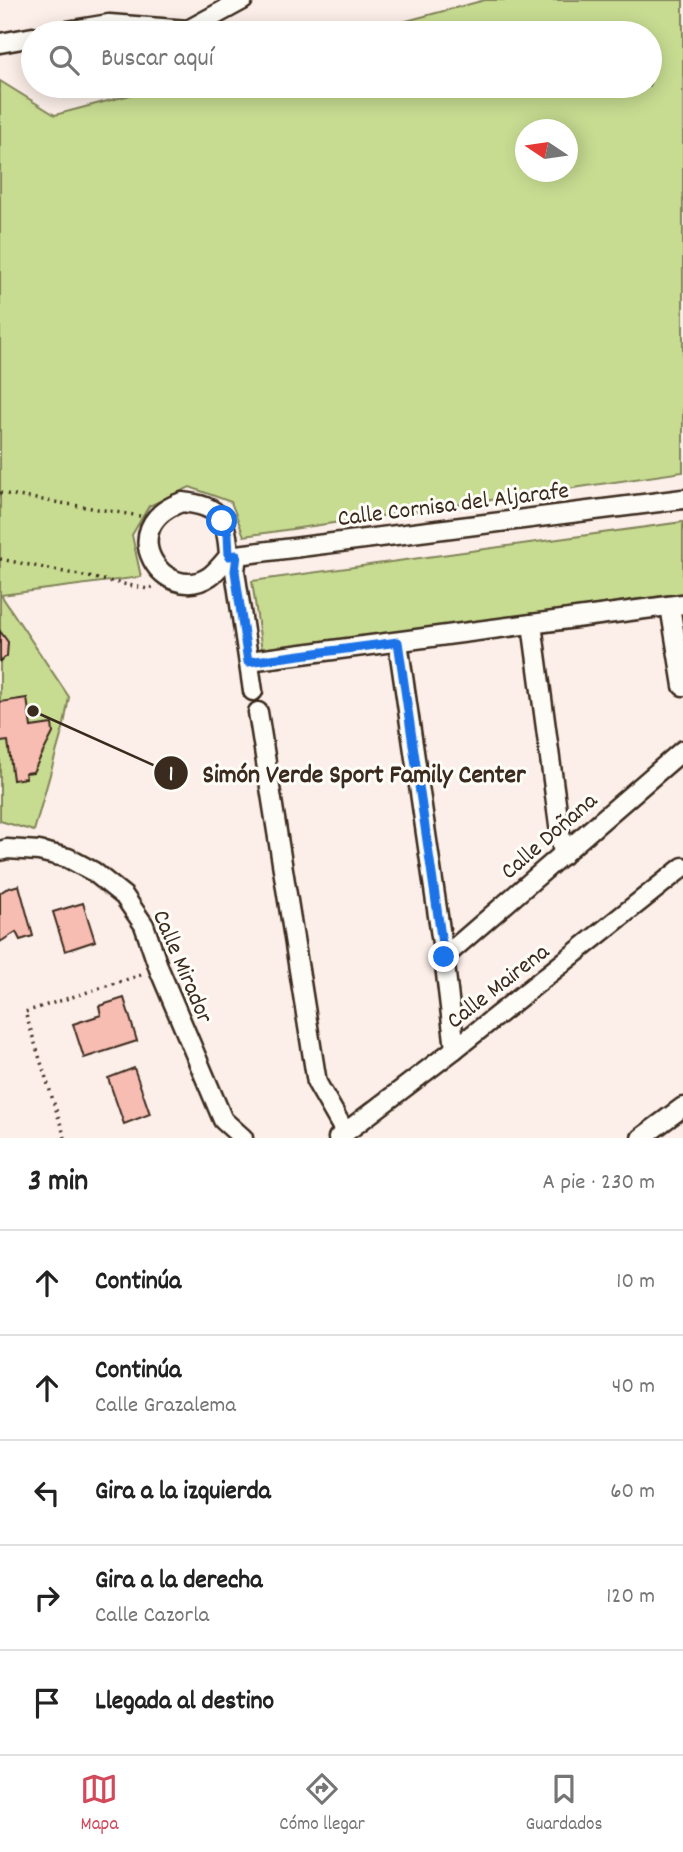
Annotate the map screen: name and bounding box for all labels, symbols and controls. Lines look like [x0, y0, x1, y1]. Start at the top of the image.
search box [21, 21, 662, 98]
icon: search [45, 41, 83, 79]
text: Buscar aquí [101, 41, 213, 78]
north arrow [515, 119, 578, 182]
street label: Calle Cornisa del Aljarafe [336, 475, 571, 537]
route start [206, 505, 237, 536]
callout: Simón Verde Sport Family Center [153, 749, 539, 796]
text: Simón Verde Sport Family Center [202, 758, 526, 795]
text: 1 [169, 761, 173, 791]
street label: Calle Doñana [494, 785, 606, 889]
street label: Calle Mirador [142, 905, 220, 1029]
street label: Calle Mairena [440, 936, 558, 1038]
route end [428, 941, 459, 972]
text: 3 min [28, 1162, 88, 1205]
text: A pie · 230 m [543, 1167, 655, 1200]
icon: ahead [28, 1264, 66, 1302]
text: Continúa [95, 1264, 181, 1301]
text: 10 m [616, 1266, 655, 1299]
text: Continúa [95, 1353, 181, 1390]
icon: ahead [28, 1369, 66, 1407]
text: 40 m [612, 1371, 655, 1404]
text: Calle Grazalema [95, 1390, 236, 1423]
icon: left [28, 1474, 66, 1512]
text: Gira a la izquierda [95, 1474, 271, 1511]
text: 60 m [610, 1476, 655, 1509]
text: Gira a la derecha [95, 1563, 262, 1600]
icon: right [28, 1579, 66, 1617]
text: 120 m [606, 1581, 655, 1614]
text: Calle Cazorla [95, 1600, 209, 1633]
icon: arrive [28, 1684, 66, 1722]
text: Llegada al destino [95, 1684, 274, 1721]
tab: Mapa [80, 1770, 118, 1839]
tab: Cómo llegar [279, 1770, 365, 1839]
tab: Guardados [526, 1770, 603, 1839]

